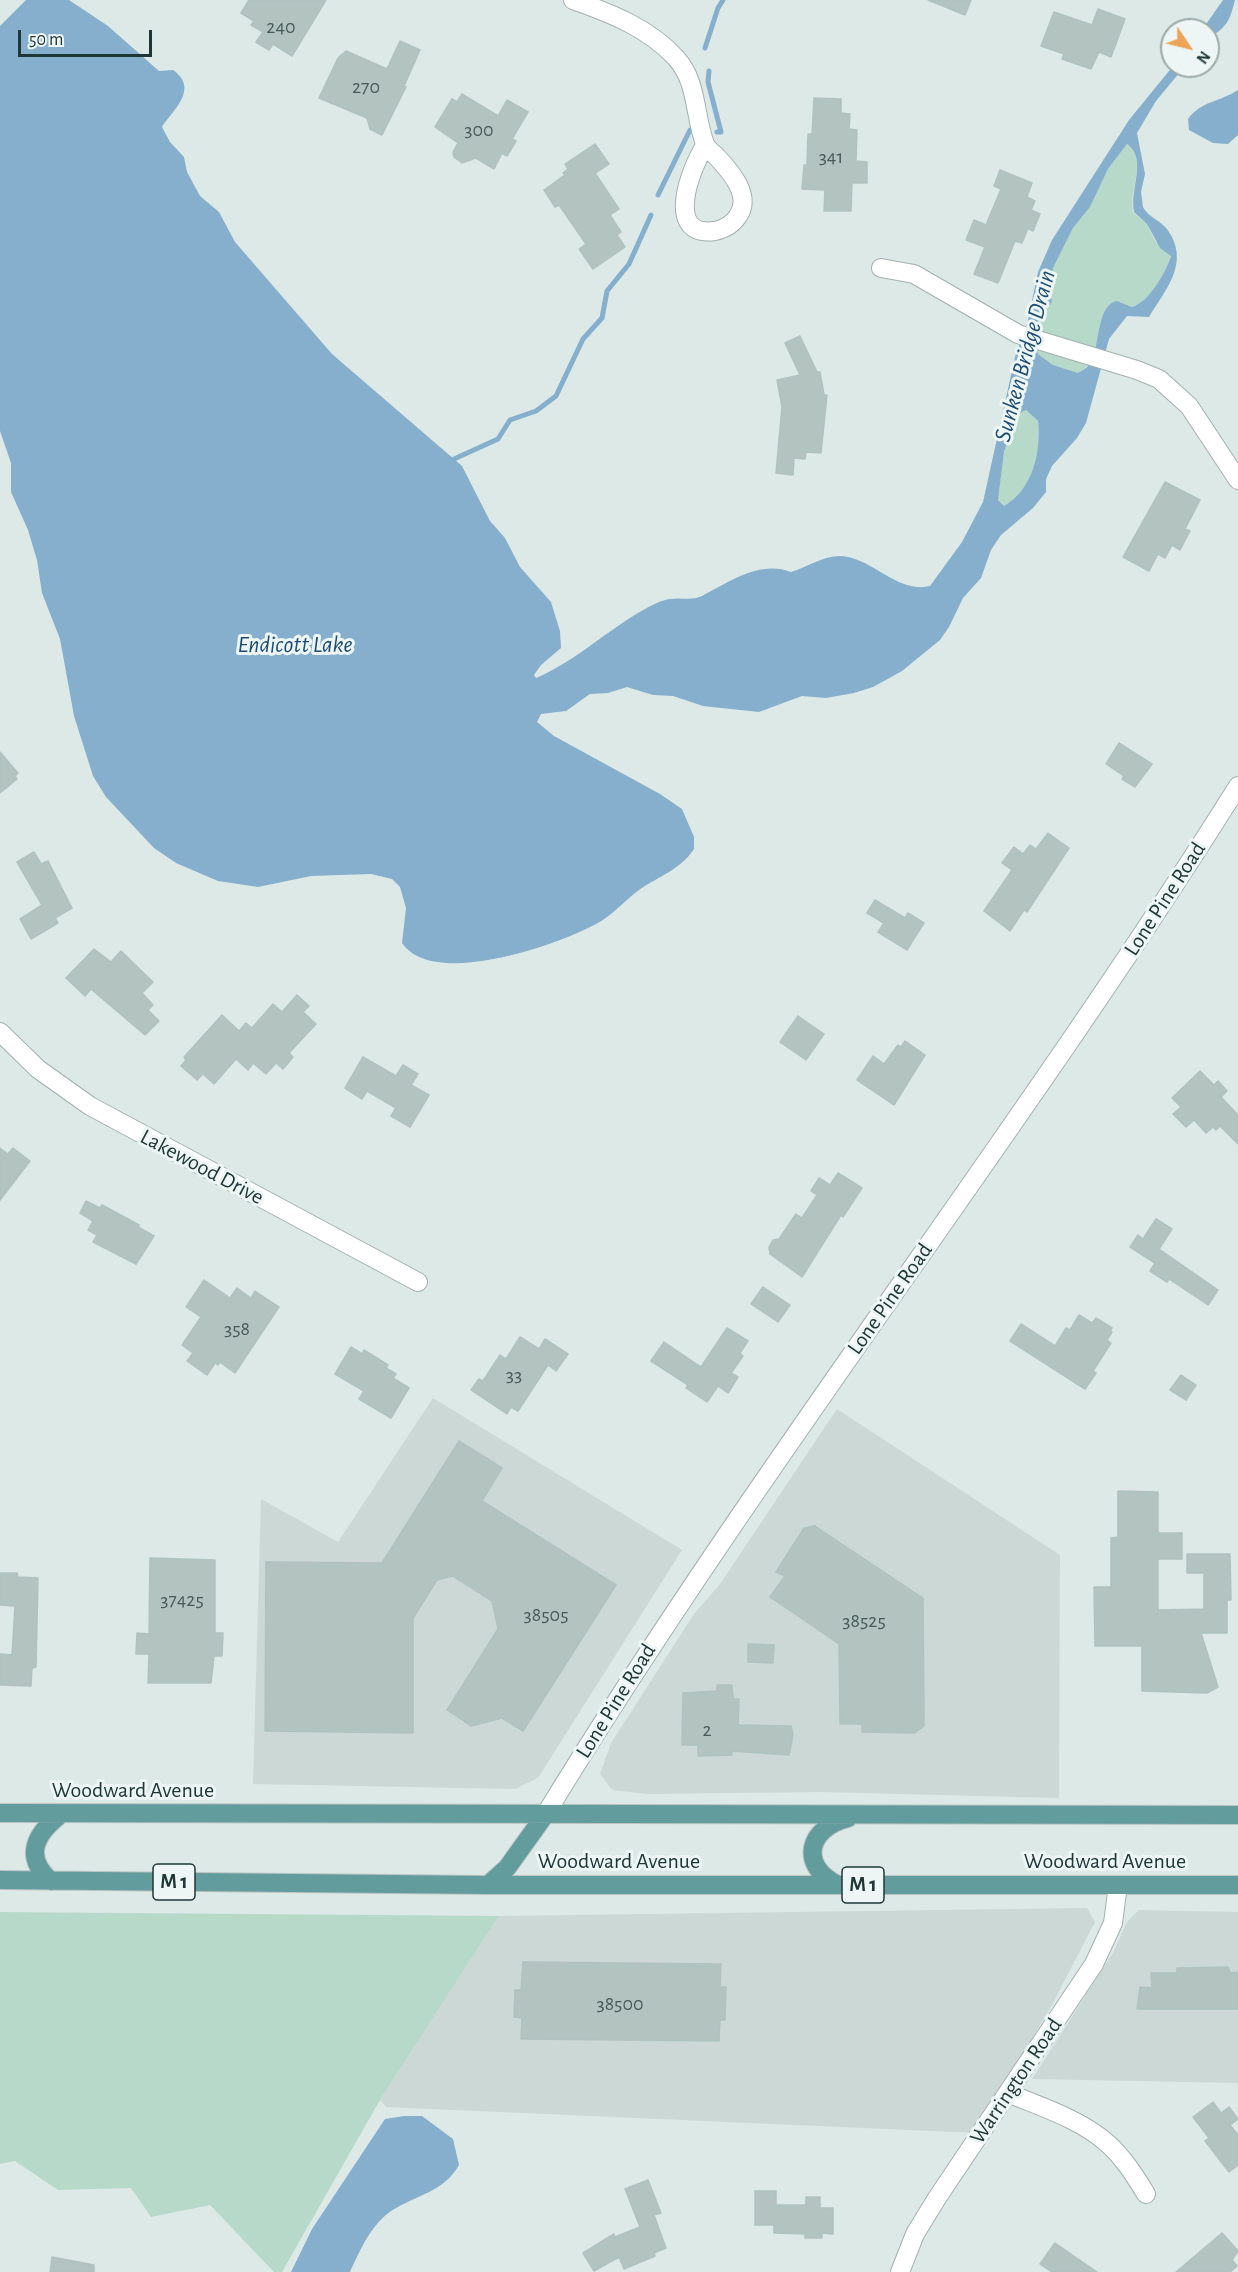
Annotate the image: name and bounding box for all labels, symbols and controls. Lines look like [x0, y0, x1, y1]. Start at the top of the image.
house number: 240 [266, 15, 296, 39]
scale bar [21, 18, 154, 56]
north arrow [1160, 18, 1220, 78]
text: 50 m [29, 31, 63, 49]
text: N [1193, 48, 1213, 66]
house number: 270 [352, 75, 380, 99]
house number: 300 [464, 118, 494, 142]
house number: 341 [819, 145, 843, 169]
water label: Sunken Bridge Drain [988, 267, 1062, 445]
water label: Endicott Lake [238, 631, 352, 659]
street label: Lone Pine Road [1118, 837, 1212, 961]
street label: Lakewood Drive [136, 1123, 268, 1211]
street label: Lone Pine Road [842, 1238, 938, 1360]
house number: 358 [224, 1317, 250, 1341]
house number: 33 [506, 1363, 522, 1387]
house number: 37425 [160, 1588, 204, 1612]
house number: 38505 [524, 1603, 568, 1627]
house number: 38525 [842, 1609, 886, 1633]
street label: Lone Pine Road [570, 1639, 662, 1763]
house number: 2 [702, 1718, 712, 1742]
street label: Woodward Avenue [52, 1777, 214, 1803]
street label: Woodward Avenue [538, 1848, 700, 1874]
street label: Woodward Avenue [1024, 1848, 1186, 1874]
road number: M 1 [153, 1864, 195, 1900]
road number: M 1 [842, 1867, 884, 1903]
house number: 38500 [596, 1992, 644, 2016]
street label: Warrington Road [964, 2013, 1068, 2149]

